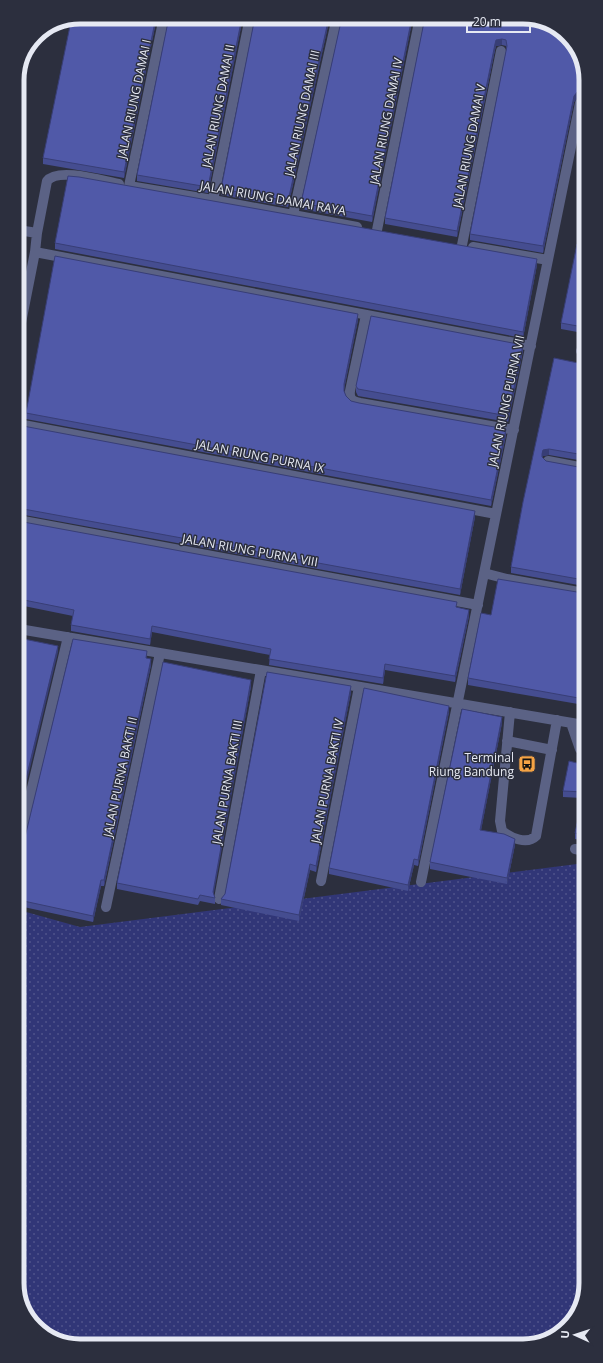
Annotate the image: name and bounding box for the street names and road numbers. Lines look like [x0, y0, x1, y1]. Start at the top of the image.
street label: JALAN RIUNG DAMAI I [113, 38, 155, 161]
street label: JALAN RIUNG DAMAI II [198, 43, 238, 170]
street label: JALAN RIUNG DAMAI III [280, 48, 324, 179]
street label: JALAN RIUNG DAMAI IV [365, 55, 407, 187]
street label: JALAN RIUNG DAMAI V [448, 82, 489, 210]
street label: JALAN RIUNG DAMAI RAYA [198, 177, 348, 219]
street label: JALAN RIUNG PURNA VII [484, 334, 528, 469]
street label: JALAN RIUNG PURNA IX [193, 435, 326, 477]
street label: JALAN RIUNG PURNA VIII [180, 530, 319, 570]
street label: JALAN PURNA BAKTI II [99, 715, 141, 840]
street label: JALAN PURNA BAKTI IV [306, 717, 348, 846]
street label: JALAN PURNA BAKTI III [208, 719, 246, 846]

